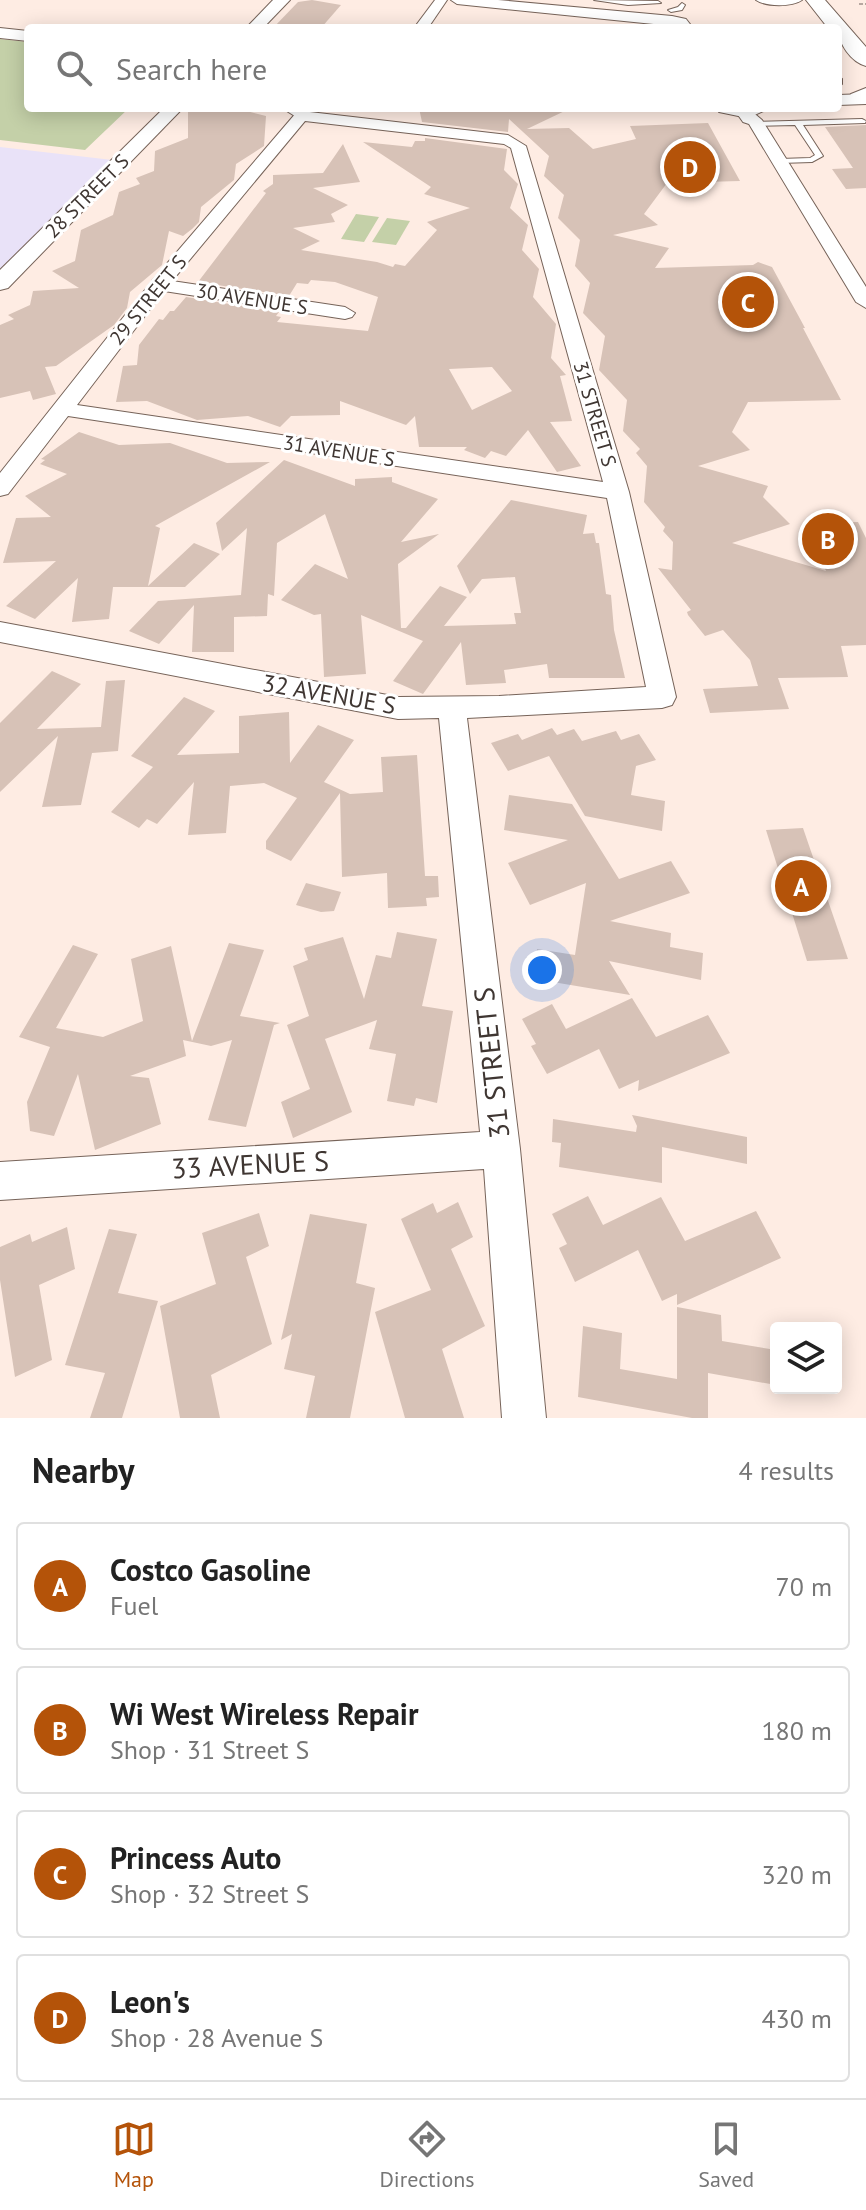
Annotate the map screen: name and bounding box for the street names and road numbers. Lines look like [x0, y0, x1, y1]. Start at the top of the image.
street label: 28 STREET S [39, 148, 135, 244]
street label: 29 STREET S [104, 250, 192, 350]
street label: 30 AVENUE S [194, 277, 310, 321]
street label: 31 STREET S [568, 358, 622, 470]
street label: 31 AVENUE S [281, 429, 397, 473]
street label: 32 AVENUE S [260, 667, 398, 721]
street label: 31 STREET S [465, 986, 517, 1140]
street label: 33 AVENUE S [170, 1141, 330, 1187]

